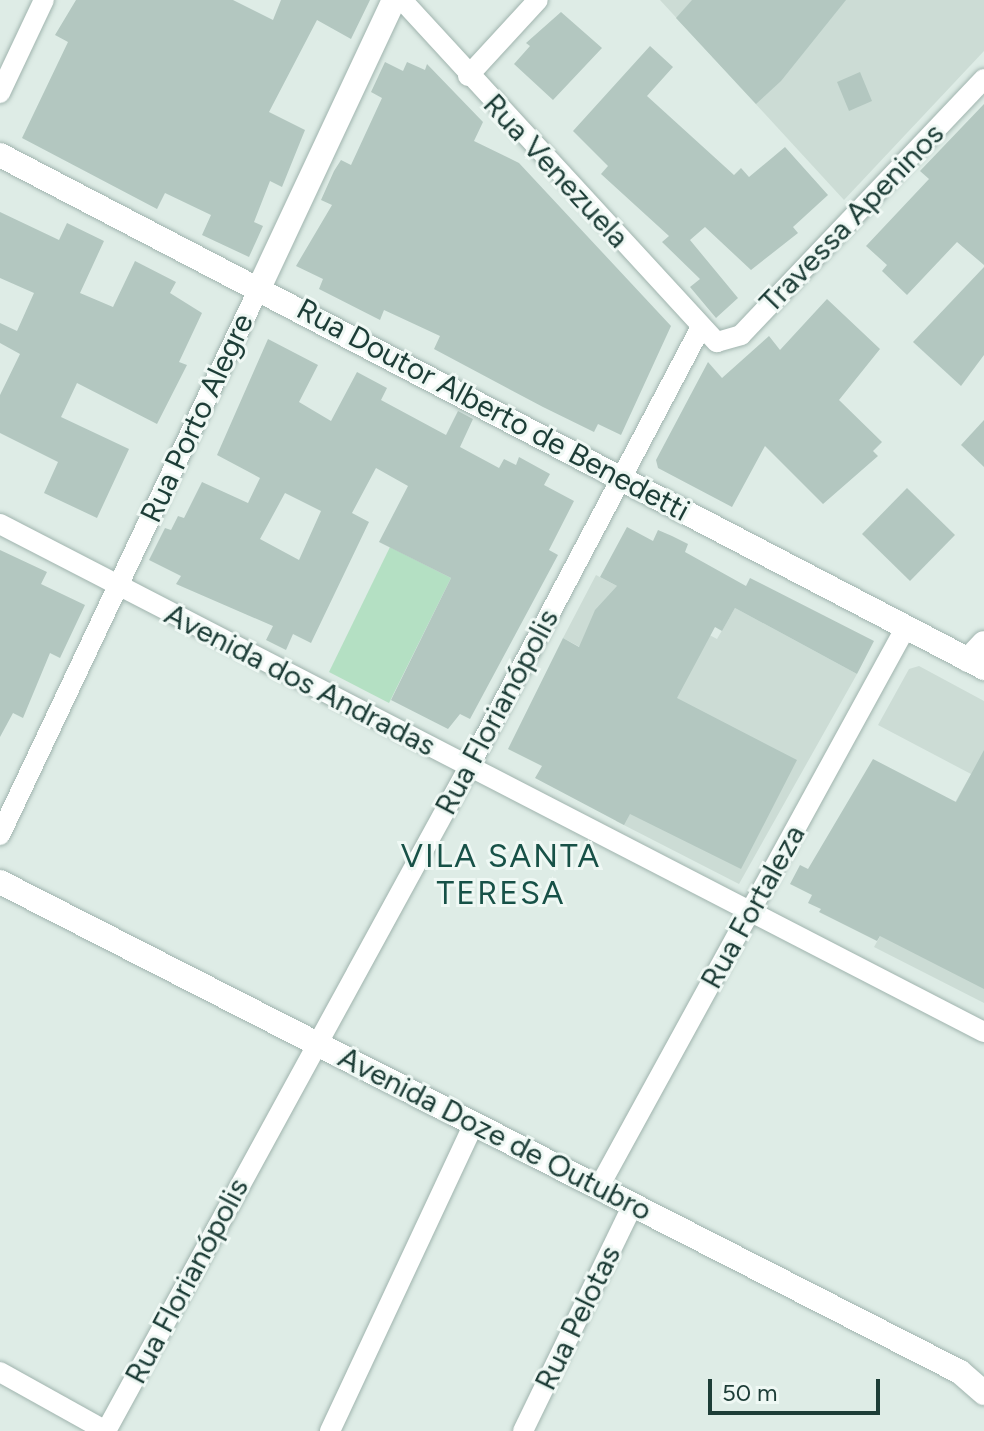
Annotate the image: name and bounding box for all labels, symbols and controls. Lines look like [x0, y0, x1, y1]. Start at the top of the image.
street label: Rua Venezuela [476, 87, 636, 255]
street label: Travessa Apeninos [753, 116, 951, 320]
street label: Rua Doutor Alberto de Benedetti [291, 291, 695, 529]
street label: Rua Porto Alegre [133, 308, 261, 528]
street label: Avenida dos Andradas [159, 596, 441, 764]
street label: Rua Florianópolis [428, 603, 566, 821]
street label: Rua Fortaleza [693, 819, 813, 995]
district label: VILA SANTA TERESA [401, 838, 601, 913]
street label: Avenida Doze de Outubro [332, 1039, 658, 1229]
street label: Rua Florianópolis [118, 1172, 256, 1390]
street label: Rua Pelotas [528, 1240, 628, 1396]
scale bar [712, 1363, 884, 1413]
text: 50 m [722, 1378, 778, 1407]

